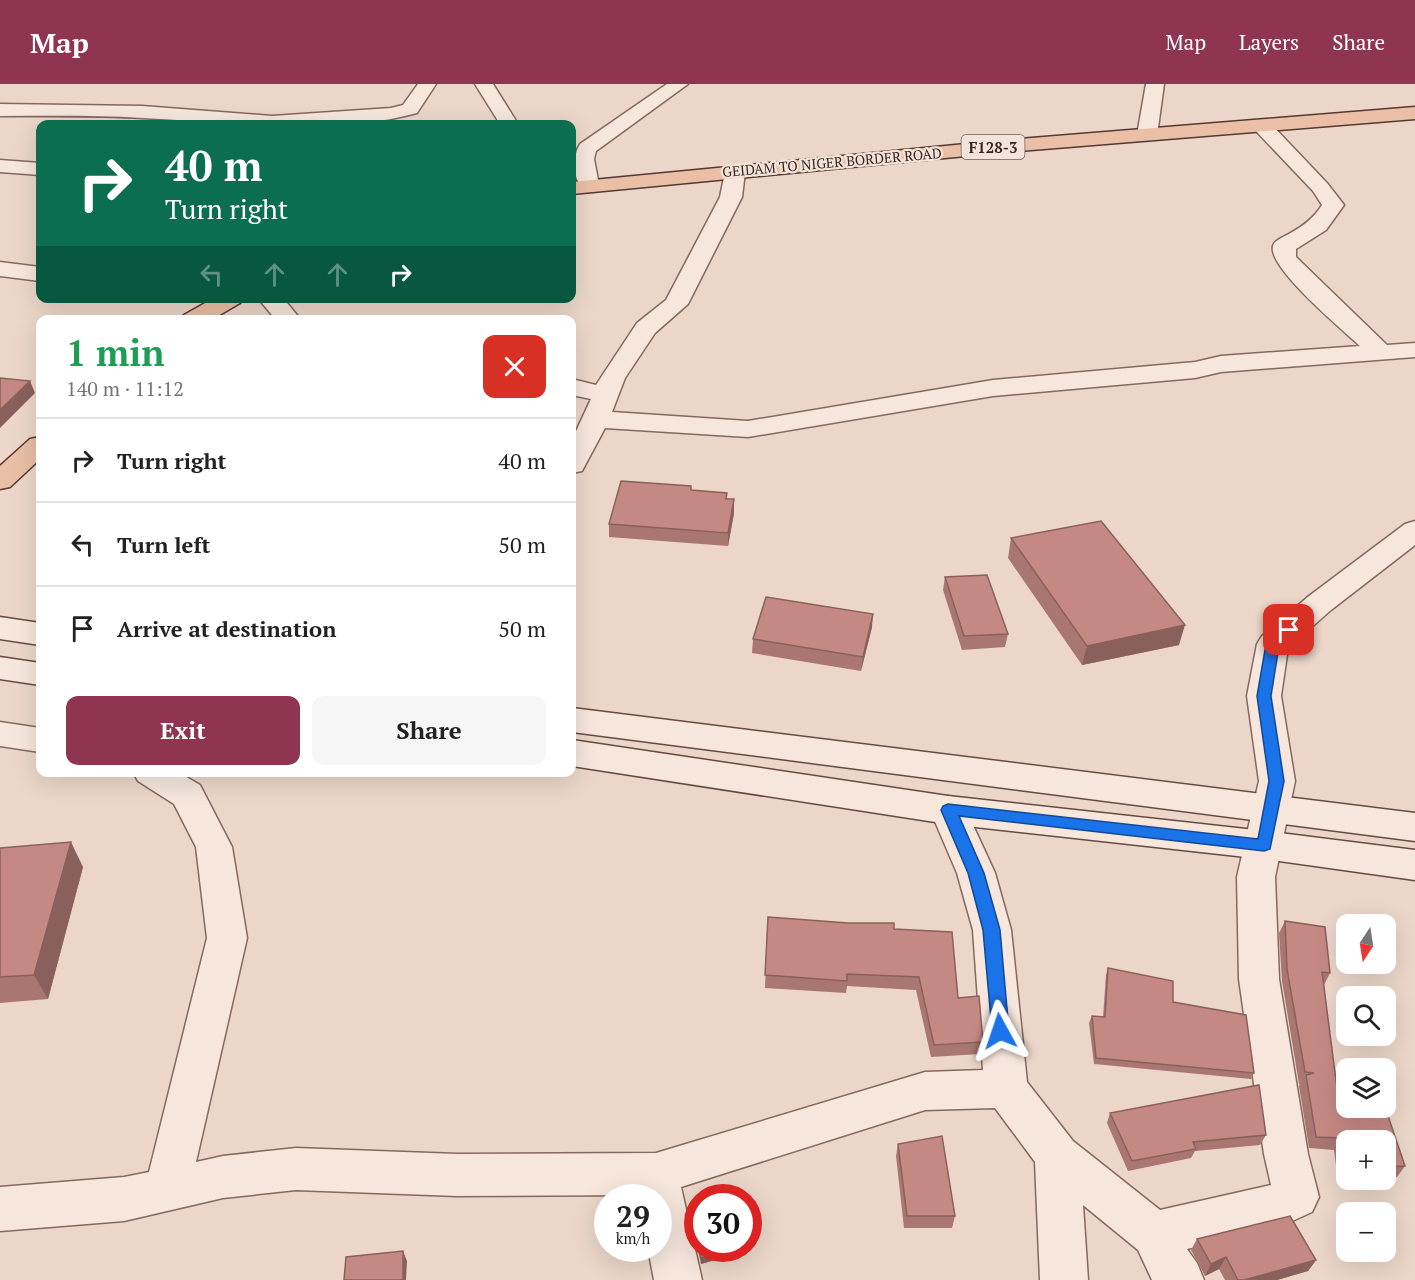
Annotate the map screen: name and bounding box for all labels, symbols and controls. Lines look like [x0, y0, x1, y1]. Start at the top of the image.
text: Map [30, 24, 89, 61]
text: Map [1165, 28, 1206, 56]
text: Layers [1239, 28, 1299, 56]
text: Share [1332, 28, 1385, 56]
road number: F128-3 [962, 135, 1024, 159]
text: 40 m [165, 137, 263, 193]
street label: GEIDAM TO NIGER BORDER ROAD [722, 143, 943, 181]
icon: right [66, 144, 144, 222]
text: Turn right [165, 191, 288, 227]
icon: left [195, 258, 228, 291]
icon: ahead [258, 258, 291, 291]
icon: ahead [321, 258, 354, 291]
icon: right [384, 258, 417, 291]
text: 1 min [66, 329, 164, 376]
button: close [483, 335, 546, 398]
text: 140 m · 11:12 [66, 375, 184, 402]
icon: right [66, 444, 99, 477]
text: Turn right [117, 446, 226, 475]
text: 40 m [498, 446, 546, 475]
icon: left [66, 528, 99, 561]
text: Turn left [117, 530, 210, 559]
text: 50 m [498, 530, 546, 559]
pin [1263, 604, 1314, 655]
icon: arrive [66, 612, 99, 645]
icon: arrive [1272, 613, 1305, 646]
text: Arrive at destination [117, 614, 336, 643]
text: 50 m [498, 614, 546, 643]
button: Exit [66, 696, 300, 765]
button: Share [312, 696, 546, 765]
north arrow [1336, 914, 1396, 974]
map controls [1336, 914, 1396, 1262]
button: search [1336, 986, 1396, 1046]
position arrow [968, 999, 1032, 1063]
button: layers [1336, 1058, 1396, 1118]
button: + [1336, 1130, 1396, 1190]
speed limit sign: 30 [684, 1184, 762, 1262]
text: 29 [616, 1196, 650, 1236]
button: − [1336, 1202, 1396, 1262]
text: km/h [616, 1228, 650, 1248]

